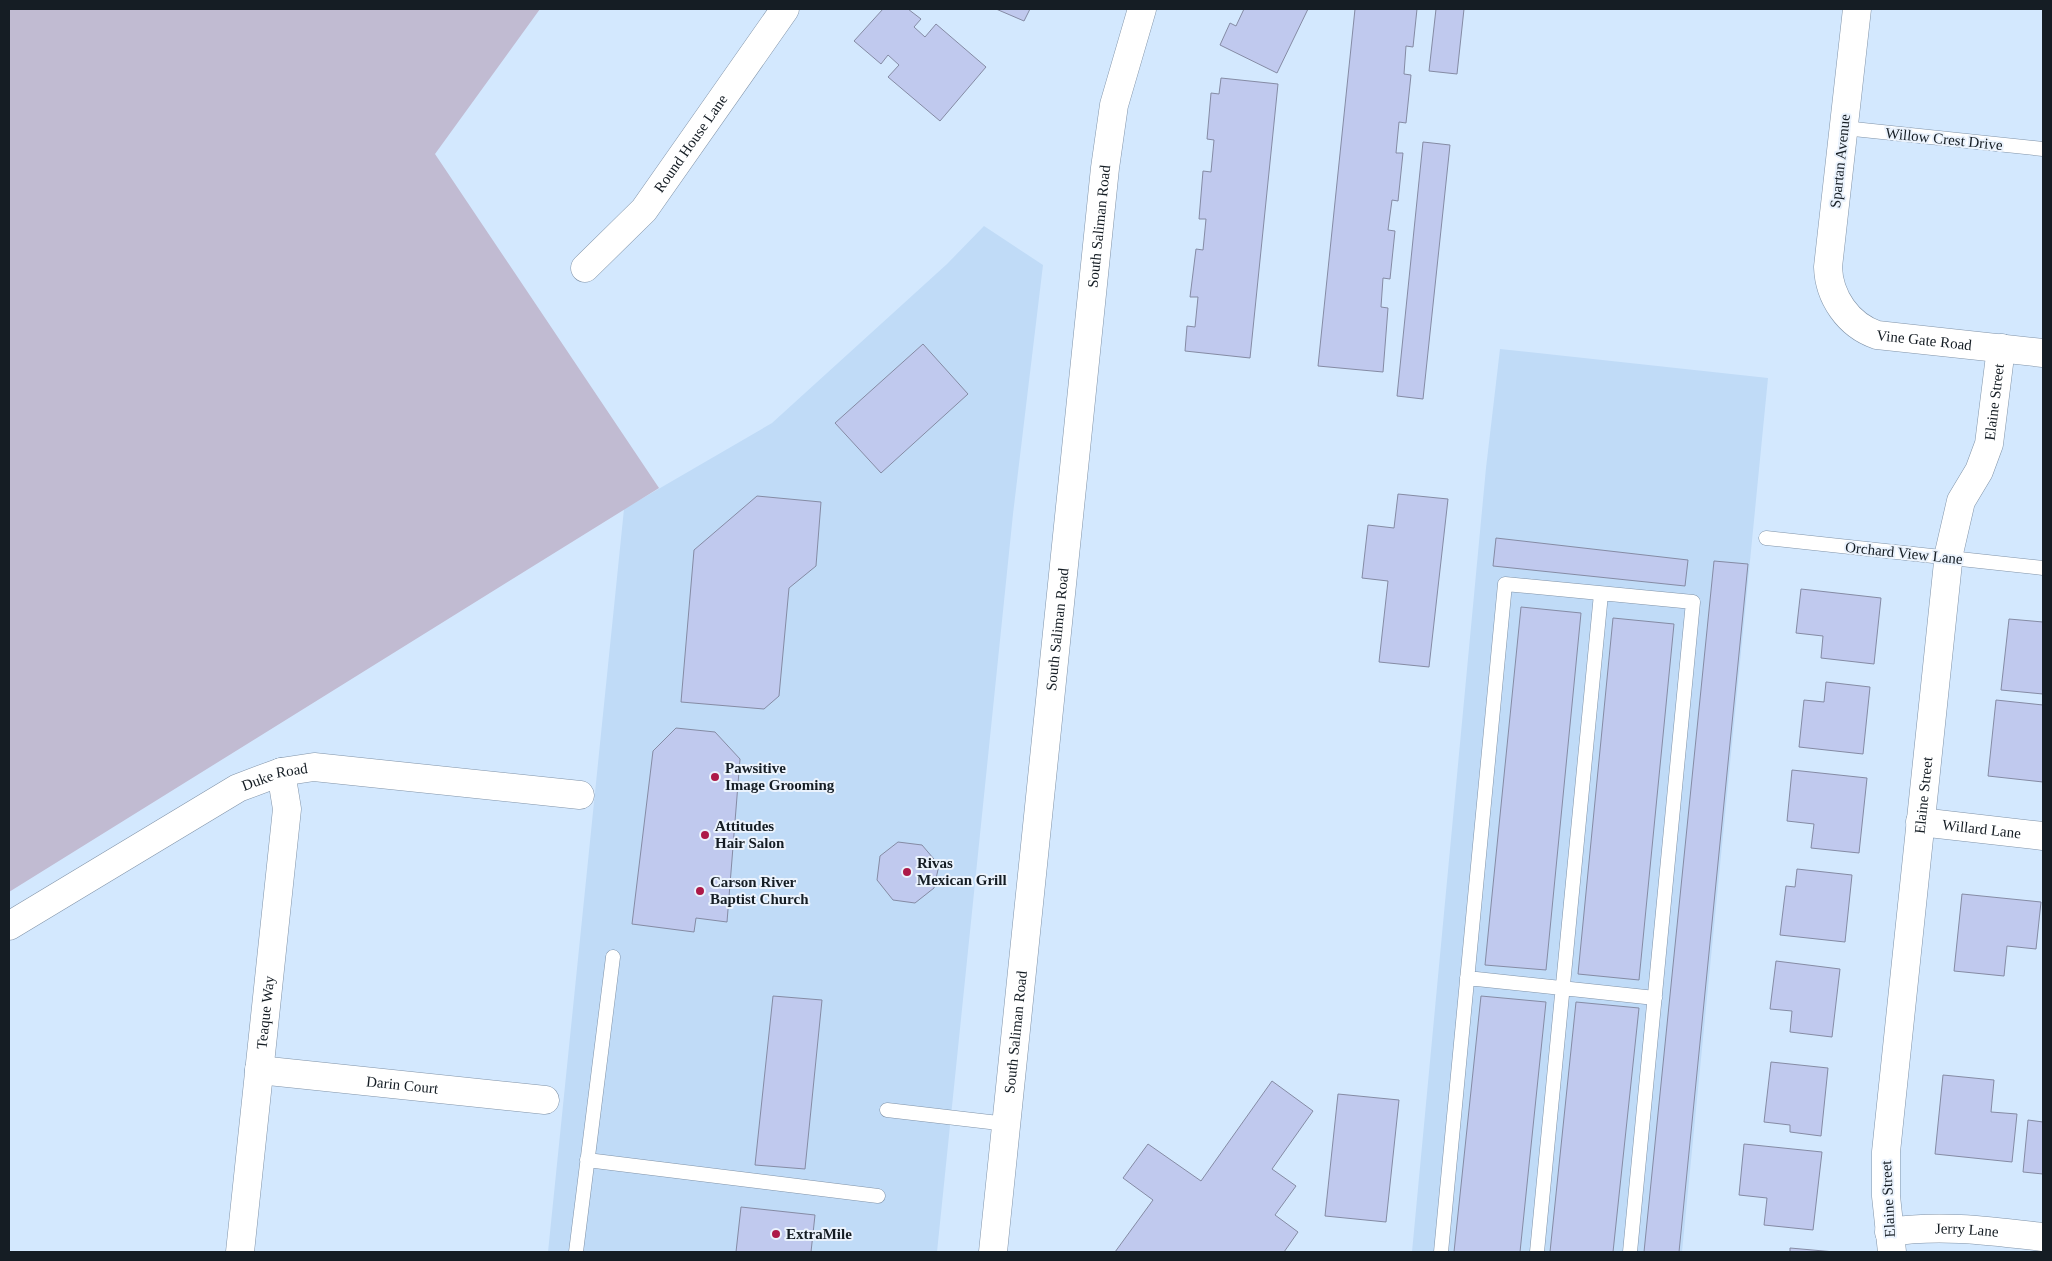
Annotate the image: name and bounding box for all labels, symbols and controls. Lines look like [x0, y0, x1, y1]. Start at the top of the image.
street label: Round House Lane [651, 91, 731, 196]
street label: Spartan Avenue [1827, 113, 1853, 209]
street label: Willow Crest Drive [1885, 125, 2004, 153]
street label: South Saliman Road [1085, 164, 1113, 289]
street label: Vine Gate Road [1876, 327, 1973, 353]
street label: Elaine Street [1982, 362, 2007, 441]
street label: Orchard View Lane [1845, 539, 1964, 567]
street label: South Saliman Road [1043, 567, 1072, 692]
street label: Elaine Street [1912, 755, 1936, 834]
street label: Duke Road [240, 760, 309, 794]
place label: Pawsitive Image Grooming [725, 760, 835, 793]
marker: Pawsitive Image Grooming [709, 771, 721, 783]
street label: Willard Lane [1941, 817, 2022, 841]
place label: Attitudes Hair Salon [715, 818, 785, 851]
marker: Attitudes Hair Salon [699, 829, 711, 841]
place label: Rivas Mexican Grill [917, 855, 1007, 888]
marker: Rivas Mexican Grill [901, 866, 913, 878]
place label: Carson River Baptist Church [710, 874, 809, 907]
marker: Carson River Baptist Church [694, 885, 706, 897]
street label: South Saliman Road [1001, 969, 1030, 1094]
street label: Teaque Way [254, 974, 277, 1050]
street label: Darin Court [366, 1073, 440, 1097]
street label: Elaine Street [1878, 1159, 1898, 1238]
street label: Jerry Lane [1935, 1220, 2000, 1240]
place label: ExtraMile [786, 1226, 852, 1242]
marker: ExtraMile [770, 1228, 782, 1240]

